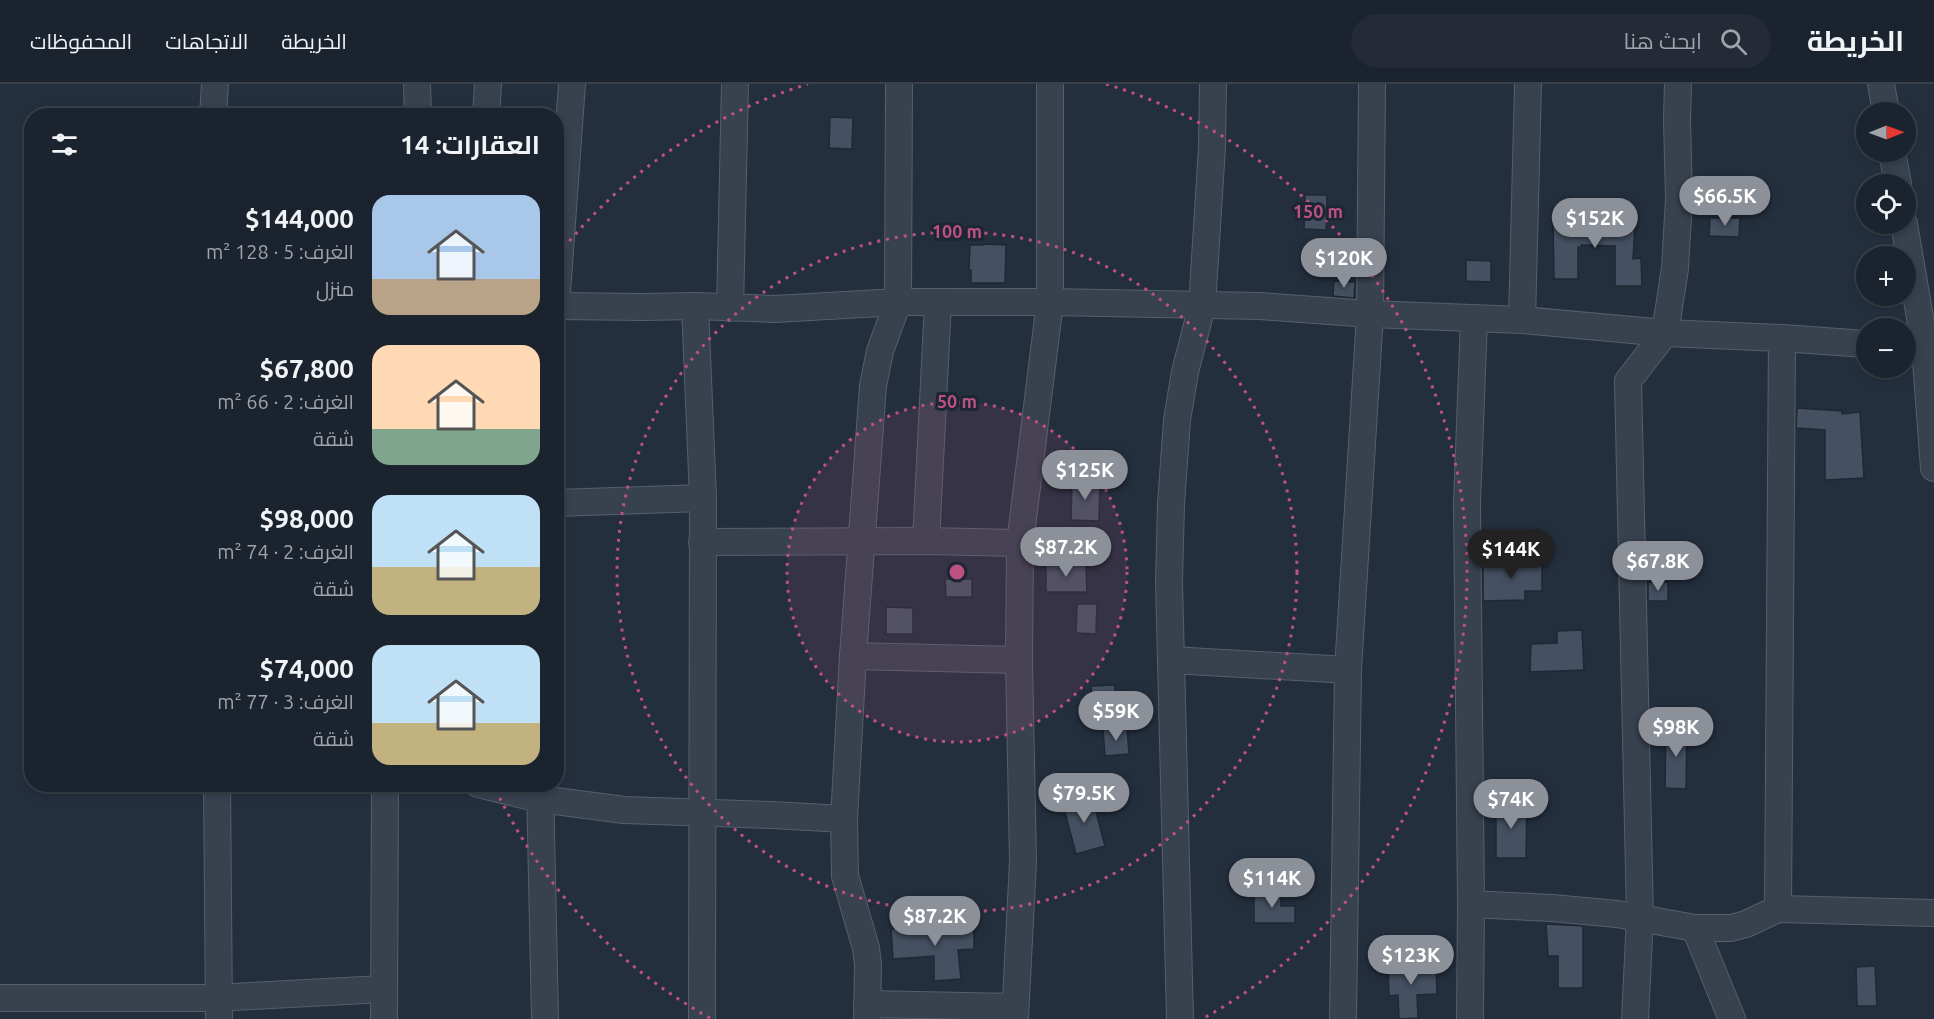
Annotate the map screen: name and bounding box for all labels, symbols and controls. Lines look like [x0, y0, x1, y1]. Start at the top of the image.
search box [1351, 14, 1771, 68]
icon: search [1717, 25, 1750, 58]
text: الخريطة [1807, 25, 1904, 56]
text: ابحث هنا [1623, 28, 1702, 53]
text: المحفوظات [30, 29, 132, 53]
text: الاتجاهات [165, 29, 248, 53]
text: الخريطة [281, 29, 347, 53]
north arrow [1856, 102, 1916, 162]
map controls [1856, 102, 1916, 378]
icon: filters [48, 128, 81, 161]
text: العقارات: 14 [400, 130, 540, 159]
button: locate [1856, 174, 1916, 234]
pin: $66.5K [1676, 176, 1774, 227]
text: $66.5K [1693, 184, 1757, 207]
pin: $152K [1553, 198, 1637, 249]
text: 150 m [1293, 201, 1343, 221]
text: $144,000 [245, 204, 354, 233]
text: $152K [1566, 206, 1624, 229]
icon: home [420, 219, 492, 291]
text: 100 m [932, 221, 982, 241]
pin: $120K [1302, 238, 1386, 289]
text: الغرف: 5 · 128 m² [206, 240, 354, 263]
text: $120K [1315, 246, 1373, 269]
button: + [1856, 246, 1916, 306]
text: منزل [316, 277, 354, 300]
button: − [1856, 318, 1916, 378]
text: $67,800 [260, 354, 354, 383]
icon: home [420, 369, 492, 441]
text: الغرف: 2 · 66 m² [217, 390, 354, 413]
text: 50 m [937, 391, 977, 411]
text: شقة [313, 427, 354, 450]
pin: $125K [1043, 450, 1127, 501]
text: $125K [1056, 458, 1114, 481]
text: $98,000 [260, 504, 354, 533]
icon: home [420, 519, 492, 591]
pin: $87.2K [1017, 527, 1115, 578]
pin: $144K [1469, 529, 1553, 580]
text: $87.2K [1034, 535, 1098, 558]
text: $144K [1482, 537, 1540, 560]
text: الغرف: 2 · 74 m² [217, 540, 354, 563]
pin: $67.8K [1609, 541, 1707, 592]
text: $67.8K [1626, 549, 1690, 572]
centre of rings [947, 562, 967, 582]
text: شقة [313, 577, 354, 600]
text: $74,000 [260, 654, 354, 683]
icon: home [420, 669, 492, 741]
text: الغرف: 3 · 77 m² [217, 690, 354, 713]
pin: $59K [1080, 691, 1152, 742]
text: $59K [1092, 699, 1140, 722]
pin: $98K [1640, 707, 1712, 758]
text: $98K [1652, 715, 1700, 738]
text: شقة [313, 727, 354, 750]
pin: $79.5K [1035, 773, 1133, 824]
pin: $74K [1475, 779, 1547, 830]
text: $79.5K [1052, 781, 1116, 804]
text: $74K [1487, 787, 1535, 810]
pin: $114K [1230, 858, 1314, 909]
text: $114K [1243, 866, 1301, 889]
pin: $87.2K [886, 896, 984, 947]
text: $87.2K [903, 904, 967, 927]
pin: $123K [1369, 935, 1453, 986]
text: $123K [1382, 943, 1440, 966]

